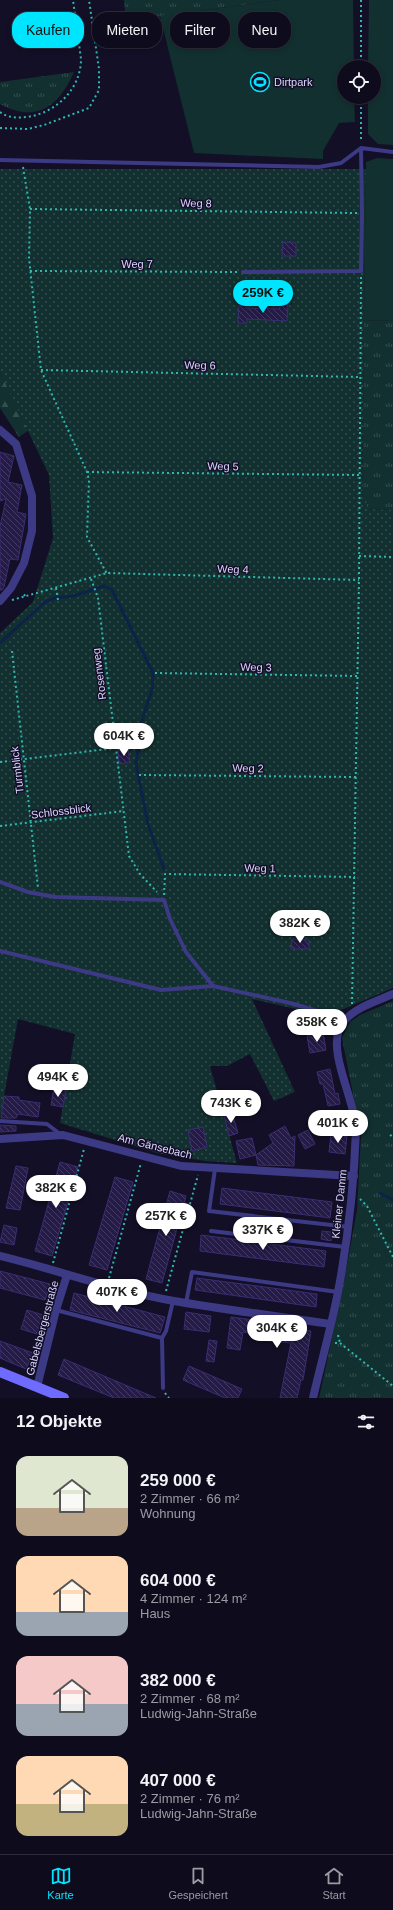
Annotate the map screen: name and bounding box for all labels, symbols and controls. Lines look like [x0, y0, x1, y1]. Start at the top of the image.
chip: Kaufen [12, 12, 84, 48]
chip: Mieten [92, 12, 162, 48]
chip: Filter [170, 12, 230, 48]
chip: Neu [238, 12, 291, 48]
map controls [337, 60, 381, 104]
button: locate [337, 60, 381, 104]
sports icon: Dirtpark [249, 71, 271, 93]
place label: Dirtpark [274, 76, 313, 88]
street label: Weg 8 [180, 197, 212, 209]
street label: Weg 7 [121, 258, 153, 270]
pin: 259K € [230, 280, 296, 314]
text: 259K € [242, 285, 284, 300]
street label: Weg 6 [184, 359, 216, 371]
street label: Weg 5 [207, 460, 239, 472]
street label: Weg 4 [217, 562, 249, 576]
street label: Rosenweg [90, 647, 108, 701]
street label: Weg 3 [240, 661, 272, 673]
pin: 604K € [91, 723, 157, 757]
text: 604K € [103, 728, 145, 743]
street label: Turmblick [8, 745, 26, 794]
street label: Weg 2 [232, 762, 264, 774]
street label: Schlossblick [30, 801, 92, 821]
street label: Weg 1 [244, 862, 276, 874]
pin: 382K € [267, 910, 333, 944]
text: 382K € [279, 915, 321, 930]
pin: 358K € [284, 1009, 350, 1043]
text: 358K € [296, 1014, 338, 1029]
pin: 494K € [25, 1064, 91, 1098]
text: 494K € [37, 1069, 79, 1084]
pin: 743K € [198, 1090, 264, 1124]
text: 743K € [210, 1095, 252, 1110]
pin: 401K € [305, 1110, 371, 1144]
text: 401K € [317, 1115, 359, 1130]
street label: Am Gänsebach [117, 1131, 193, 1161]
street label: Kleiner Damm [329, 1169, 349, 1239]
pin: 382K € [23, 1175, 89, 1209]
text: 382K € [35, 1180, 77, 1195]
pin: 257K € [133, 1203, 199, 1237]
text: 257K € [145, 1208, 187, 1223]
pin: 337K € [230, 1217, 296, 1251]
text: 337K € [242, 1222, 284, 1237]
street label: Gabelsbergerstraße [24, 1279, 60, 1377]
pin: 407K € [84, 1279, 150, 1313]
text: 407K € [96, 1284, 138, 1299]
pin: 304K € [244, 1315, 310, 1349]
text: 304K € [256, 1320, 298, 1335]
icon: filters [355, 1411, 377, 1433]
text: 12 Objekte [16, 1412, 102, 1431]
text: 259 000 € [140, 1471, 216, 1490]
icon: home [48, 1472, 96, 1520]
text: 2 Zimmer · 66 m² [140, 1491, 240, 1506]
text: Wohnung [140, 1506, 195, 1521]
text: 604 000 € [140, 1571, 216, 1590]
icon: home [48, 1572, 96, 1620]
text: 4 Zimmer · 124 m² [140, 1591, 247, 1606]
text: Haus [140, 1606, 170, 1621]
text: 382 000 € [140, 1671, 216, 1690]
icon: home [48, 1672, 96, 1720]
text: 2 Zimmer · 68 m² [140, 1691, 240, 1706]
text: Ludwig-Jahn-Straße [140, 1706, 257, 1721]
text: 407 000 € [140, 1771, 216, 1790]
icon: home [48, 1772, 96, 1820]
text: 2 Zimmer · 76 m² [140, 1791, 240, 1806]
text: Ludwig-Jahn-Straße [140, 1806, 257, 1821]
tab: Karte [47, 1865, 74, 1901]
tab: Gespeichert [168, 1865, 228, 1901]
tab: Start [322, 1865, 346, 1901]

